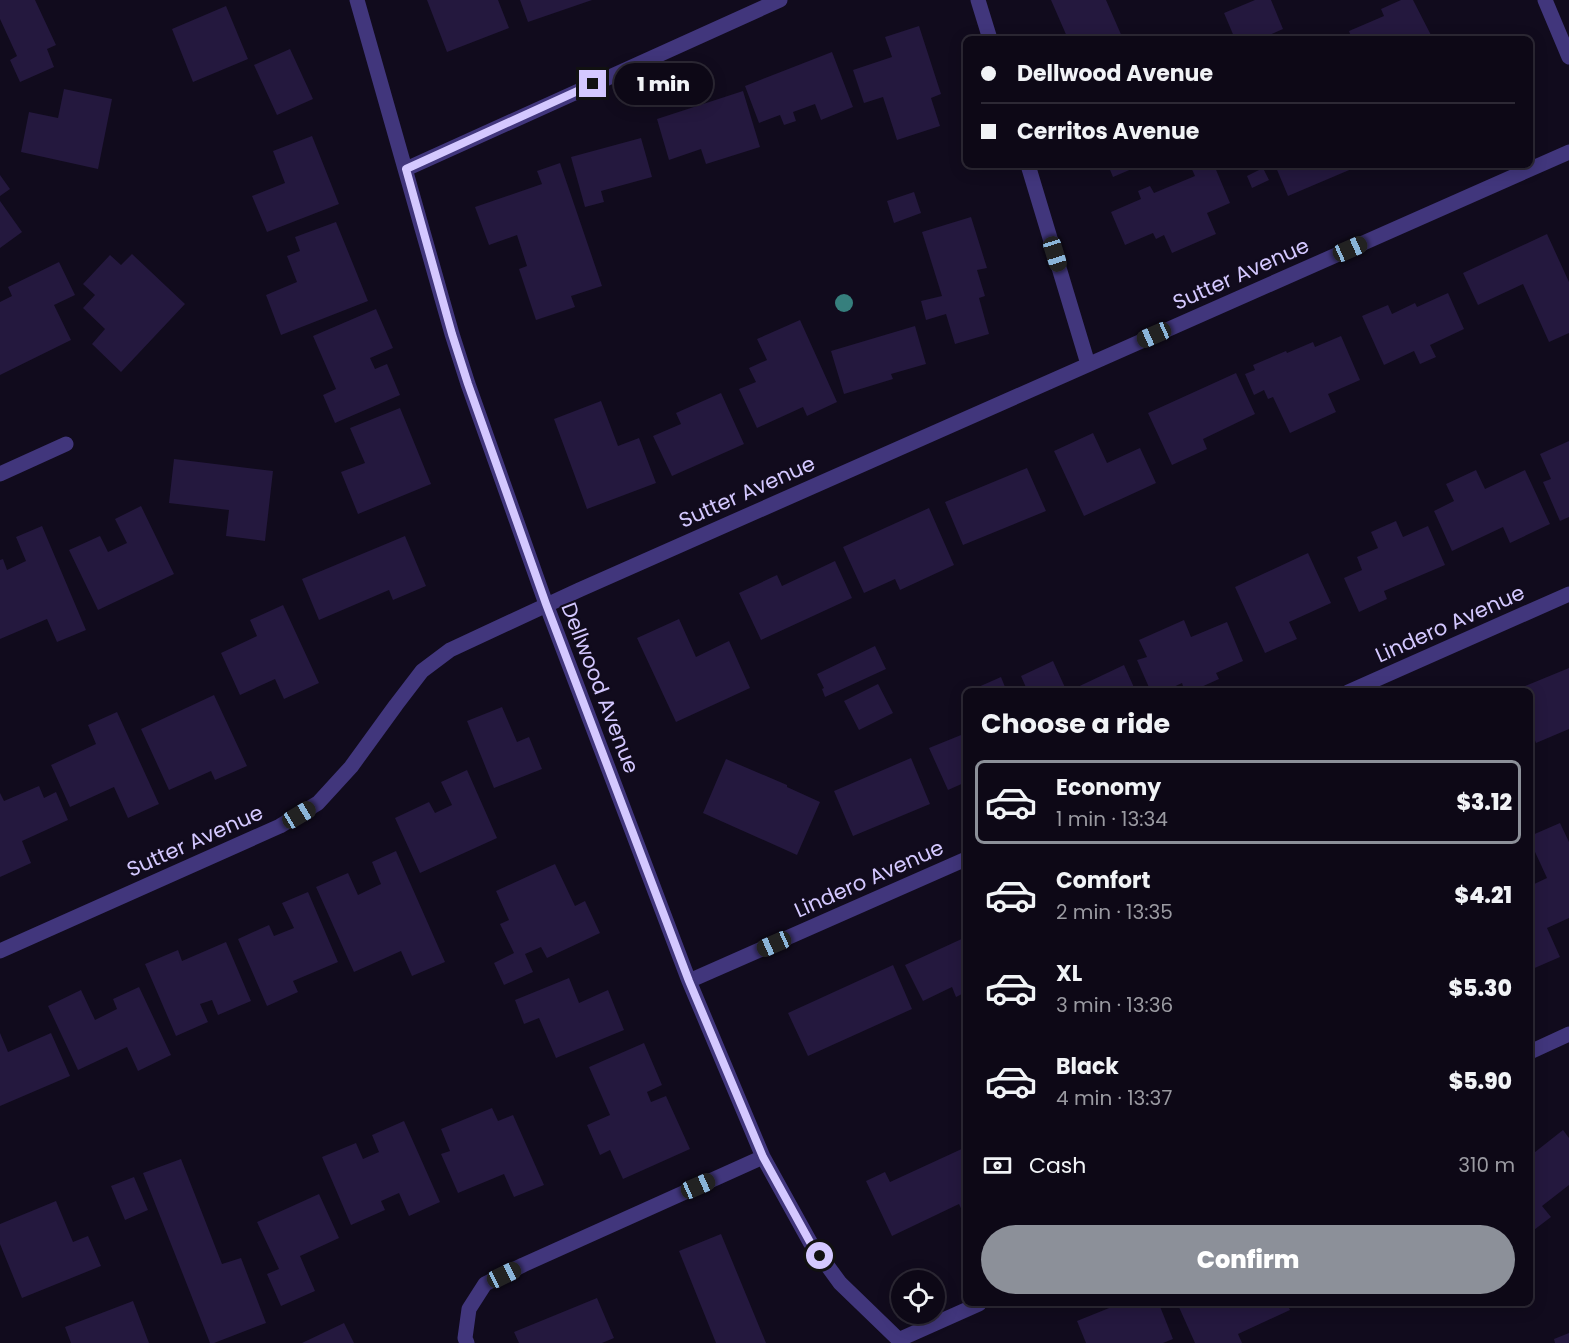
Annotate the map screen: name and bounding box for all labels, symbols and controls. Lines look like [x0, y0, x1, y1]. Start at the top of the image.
text: Dellwood Avenue [1017, 58, 1213, 89]
callout: 1 min [614, 63, 713, 105]
route end [579, 70, 606, 97]
text: 1 min [637, 70, 690, 98]
text: Cerritos Avenue [1017, 116, 1199, 147]
street label: Sutter Avenue [1168, 231, 1314, 317]
car [1330, 233, 1370, 265]
car [1041, 234, 1069, 274]
car [1134, 319, 1174, 351]
street label: Sutter Avenue [674, 449, 820, 535]
street label: Lindero Avenue [1371, 578, 1529, 669]
street label: Dellwood Avenue [555, 598, 646, 777]
text: Choose a ride [981, 705, 1170, 742]
text: Economy [1056, 772, 1161, 803]
icon: car [984, 775, 1038, 829]
text: $3.12 [1456, 787, 1512, 818]
street label: Sutter Avenue [122, 798, 268, 884]
car [279, 798, 319, 832]
text: 1 min · 13:34 [1056, 805, 1168, 833]
street label: Lindero Avenue [790, 833, 948, 924]
text: Comfort [1056, 865, 1150, 896]
icon: car [984, 868, 1038, 922]
text: $4.21 [1455, 880, 1512, 911]
text: 2 min · 13:35 [1056, 898, 1173, 926]
car [754, 928, 794, 960]
text: XL [1056, 958, 1082, 989]
icon: car [984, 961, 1038, 1015]
text: $5.30 [1449, 973, 1512, 1004]
text: 3 min · 13:36 [1056, 991, 1173, 1019]
text: Black [1056, 1051, 1119, 1082]
icon: car [984, 1054, 1038, 1108]
text: $5.90 [1449, 1066, 1512, 1097]
text: 4 min · 13:37 [1056, 1084, 1172, 1112]
icon: cash [981, 1149, 1014, 1182]
text: Cash [1029, 1150, 1086, 1181]
text: 310 m [1458, 1151, 1515, 1179]
car [678, 1170, 718, 1202]
button: Confirm [981, 1225, 1515, 1294]
route start [806, 1242, 833, 1269]
car [484, 1259, 524, 1291]
map controls [891, 1270, 945, 1324]
button: locate [891, 1270, 945, 1324]

